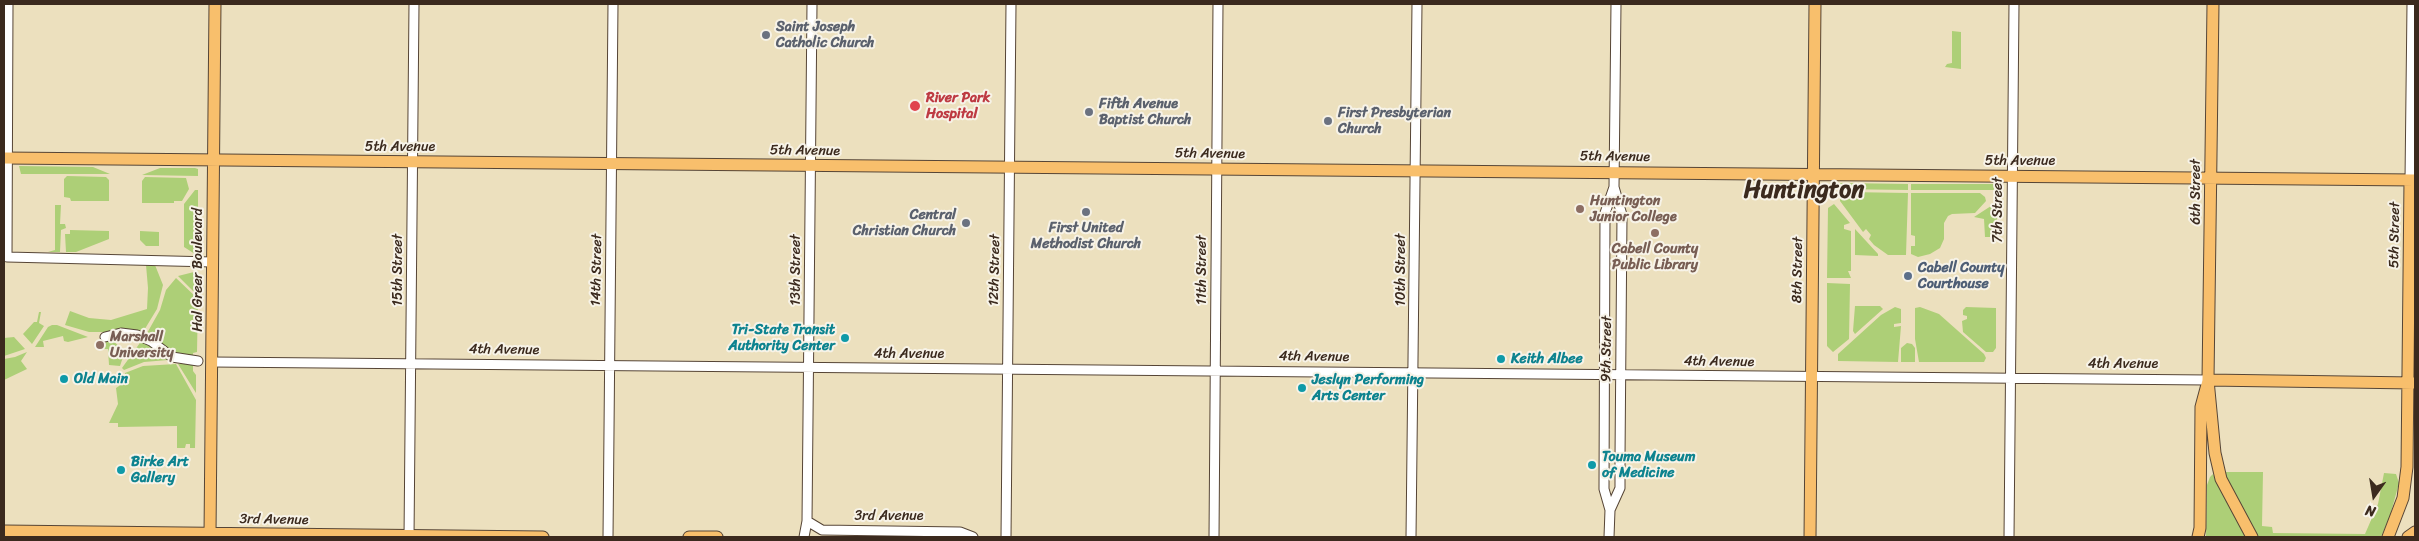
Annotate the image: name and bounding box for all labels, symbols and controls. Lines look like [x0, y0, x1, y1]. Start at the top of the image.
place label: Saint Joseph Catholic Church [776, 19, 874, 52]
marker: Saint Joseph Catholic Church [760, 29, 772, 41]
place label: River Park Hospital [926, 90, 990, 122]
place label: Fifth Avenue Baptist Church [1099, 96, 1191, 128]
marker: River Park Hospital [908, 99, 922, 113]
place label: First Presbyterian Church [1338, 105, 1451, 138]
marker: Fifth Avenue Baptist Church [1083, 106, 1095, 118]
marker: First Presbyterian Church [1322, 115, 1334, 127]
street label: 5th Avenue [365, 139, 435, 155]
street label: 5th Avenue [770, 142, 840, 160]
street label: 5th Avenue [1175, 145, 1245, 163]
street label: 5th Avenue [1580, 148, 1650, 166]
street label: 5th Avenue [1985, 153, 2055, 169]
street label: 6th Street [2188, 159, 2204, 225]
district label: Huntington [1744, 177, 1864, 205]
street label: 7th Street [1990, 177, 2006, 243]
place label: Huntington Junior College [1590, 193, 1677, 226]
street label: 5th Street [2386, 202, 2404, 268]
marker: Huntington Junior College [1574, 203, 1586, 215]
marker: First United Methodist Church [1080, 206, 1092, 218]
place label: Central Christian Church [853, 207, 956, 240]
street label: Hal Greer Boulevard [190, 208, 206, 332]
marker: Central Christian Church [960, 217, 972, 229]
place label: First United Methodist Church [1031, 220, 1141, 252]
marker: Cabell County Public Library [1649, 227, 1661, 239]
street label: 15th Street [390, 234, 406, 306]
street label: 14th Street [588, 234, 606, 306]
street label: 13th Street [788, 234, 804, 306]
street label: 12th Street [986, 234, 1004, 306]
street label: 10th Street [1393, 234, 1409, 306]
street label: 11th Street [1194, 235, 1210, 305]
street label: 8th Street [1789, 237, 1807, 303]
place label: Cabell County Public Library [1612, 241, 1698, 274]
place label: Cabell County Courthouse [1918, 260, 2004, 292]
marker: Cabell County Courthouse [1902, 270, 1914, 282]
street label: 9th Street [1598, 316, 1616, 382]
place label: Tri-State Transit Authority Center [729, 322, 835, 354]
place label: Marshall University [110, 329, 174, 362]
marker: Tri-State Transit Authority Center [839, 332, 851, 344]
marker: Marshall University [94, 339, 106, 351]
street label: 4th Avenue [469, 341, 539, 359]
street label: 4th Avenue [874, 346, 944, 362]
street label: 4th Avenue [1279, 348, 1349, 366]
place label: Keith Albee [1511, 351, 1583, 367]
marker: Keith Albee [1495, 353, 1507, 365]
street label: 4th Avenue [1684, 353, 1754, 371]
street label: 4th Avenue [2088, 356, 2158, 372]
place label: Old Main [74, 371, 128, 387]
place label: Jeslyn Performing Arts Center [1312, 372, 1424, 404]
marker: Old Main [58, 373, 70, 385]
marker: Jeslyn Performing Arts Center [1296, 382, 1308, 394]
place label: Touma Museum of Medicine [1602, 449, 1695, 482]
place label: Birke Art Gallery [131, 454, 189, 487]
marker: Touma Museum of Medicine [1586, 459, 1598, 471]
marker: Birke Art Gallery [115, 464, 127, 476]
north arrow [2349, 471, 2399, 521]
text: N [2363, 498, 2378, 524]
street label: 3rd Avenue [854, 508, 924, 524]
street label: 3rd Avenue [239, 511, 309, 529]

